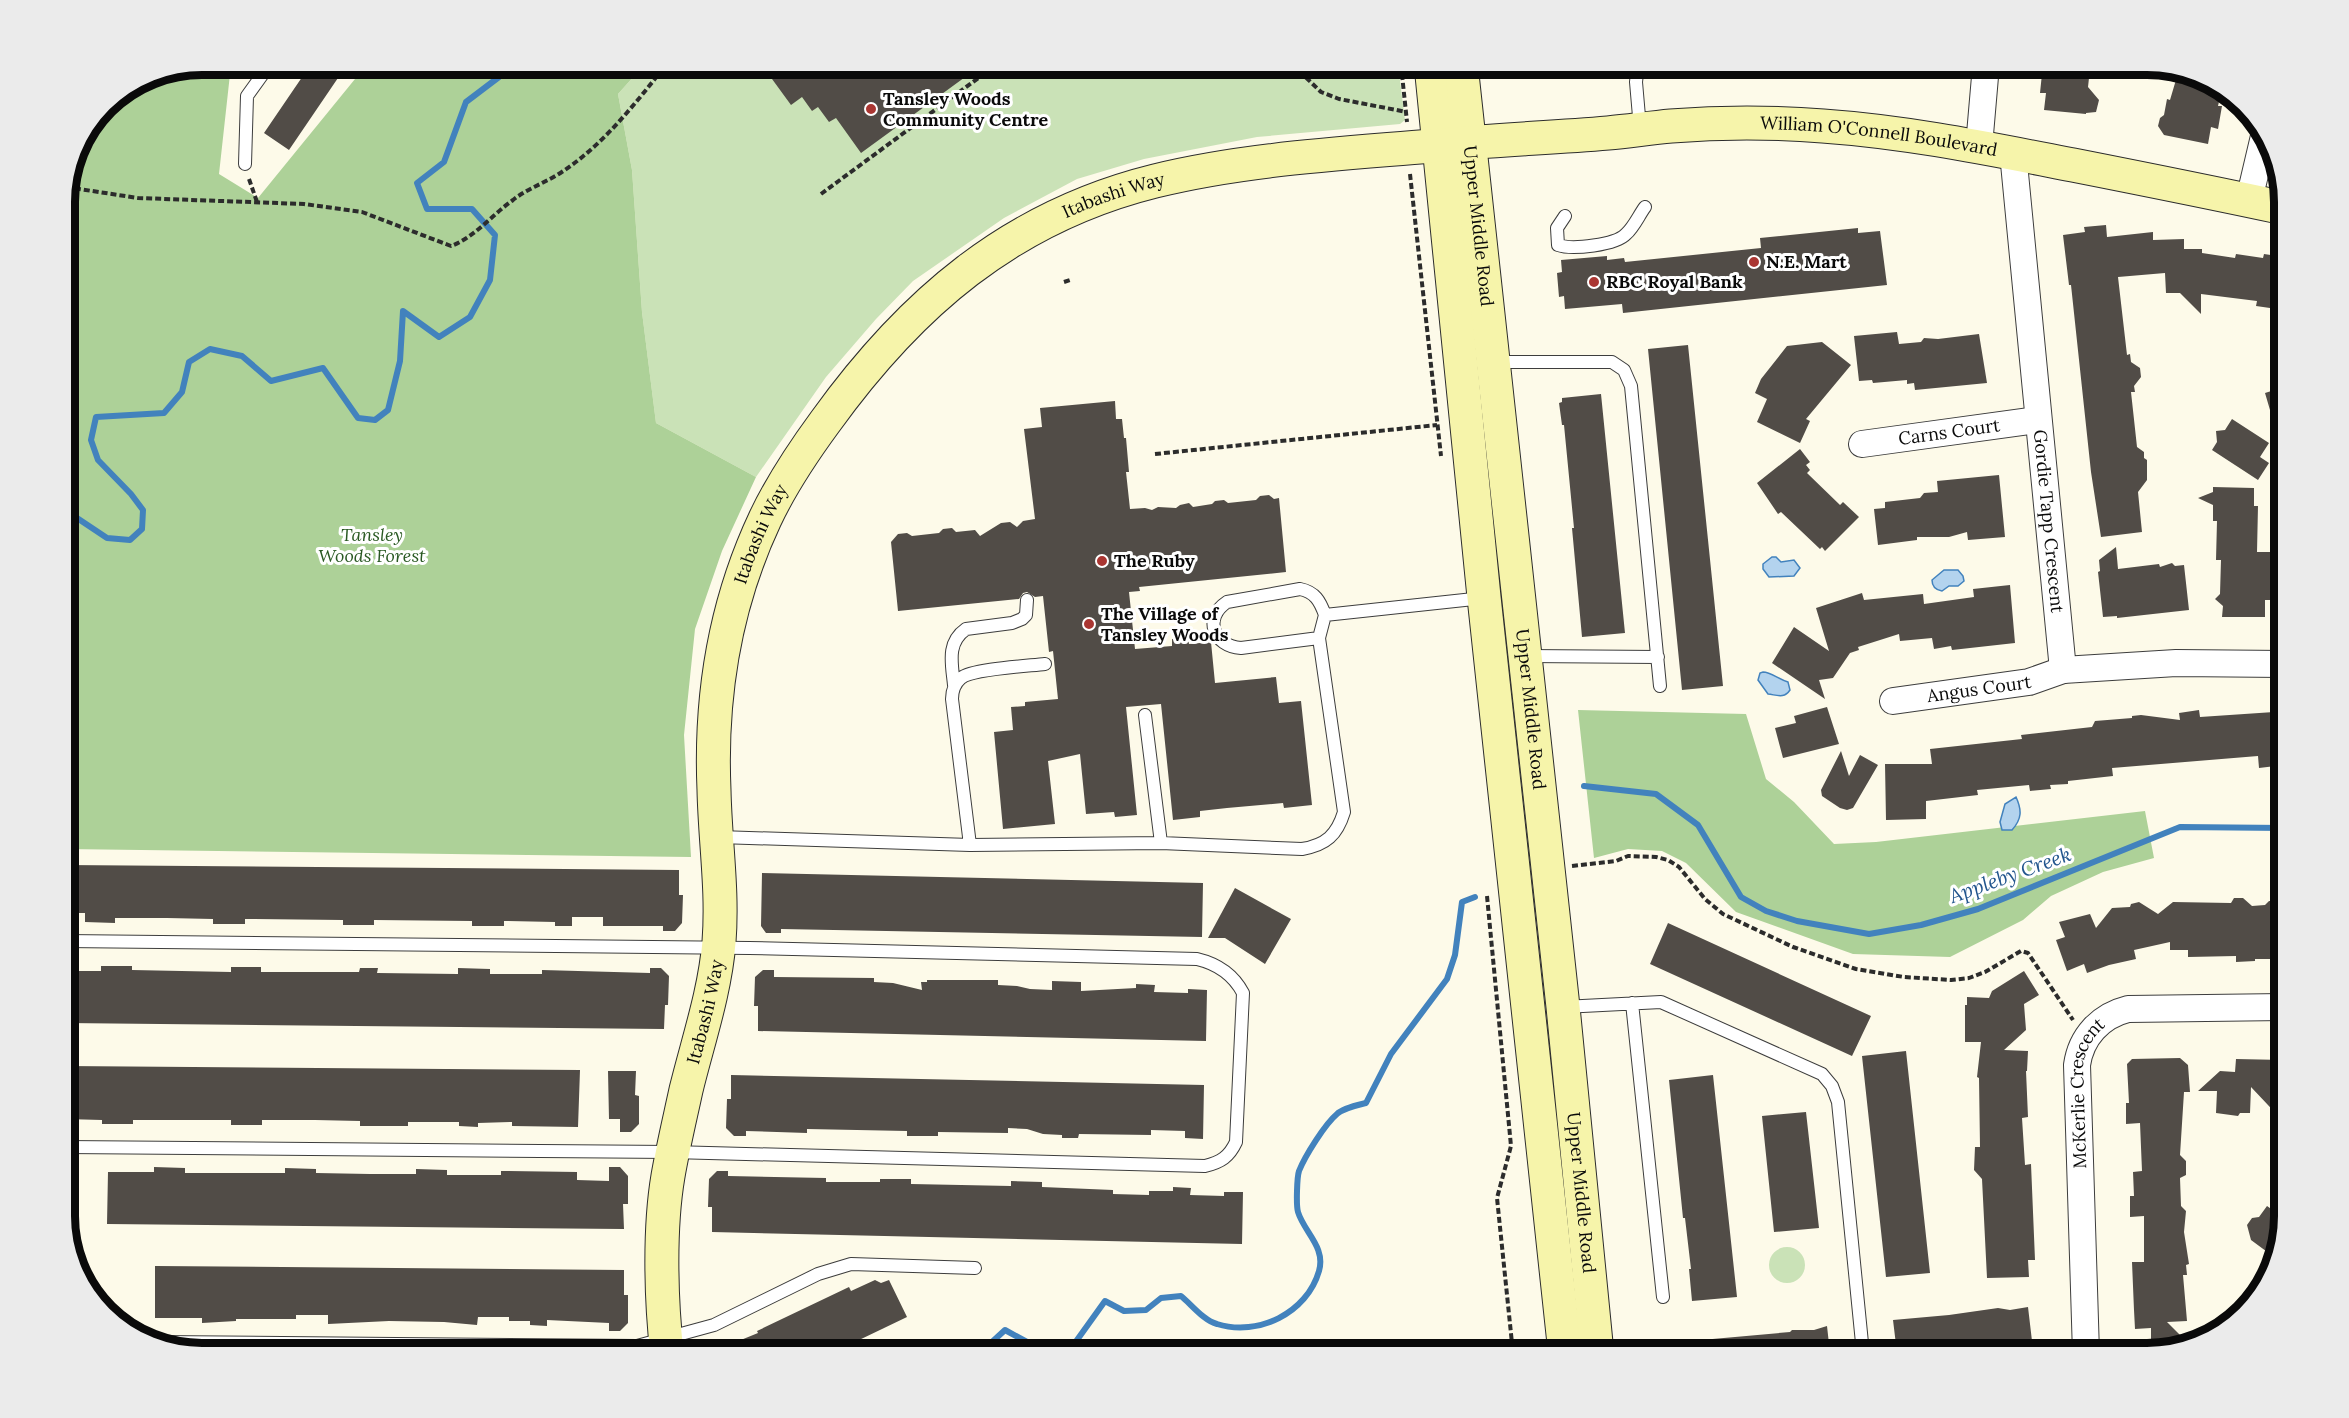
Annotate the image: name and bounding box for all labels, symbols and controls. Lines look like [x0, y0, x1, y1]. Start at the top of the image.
place label: Tansley Woods Community Centre [883, 87, 1048, 131]
marker: Tansley Woods Community Centre [864, 102, 878, 116]
street label: William O'Connell Boulevard [1760, 111, 2000, 161]
street label: Upper Middle Road [1459, 144, 1499, 308]
street label: Itabashi Way [1058, 167, 1167, 223]
place label: N.E. Mart [1766, 250, 1847, 273]
marker: N.E. Mart [1747, 255, 1761, 269]
place label: RBC Royal Bank [1606, 270, 1743, 293]
marker: RBC Royal Bank [1587, 275, 1601, 289]
street label: Carns Court [1897, 413, 2001, 450]
street label: Gordie Tapp Crescent [2029, 428, 2069, 614]
street label: Itabashi Way [728, 480, 792, 587]
park label: Tansley Woods Forest [318, 523, 426, 567]
place label: The Ruby [1114, 549, 1195, 572]
marker: The Ruby [1095, 554, 1109, 568]
place label: The Village of Tansley Woods [1101, 602, 1229, 646]
marker: The Village of Tansley Woods [1082, 617, 1096, 631]
street label: Upper Middle Road [1511, 628, 1551, 791]
street label: Angus Court [1925, 670, 2033, 707]
water label: Appleby Creek [1944, 841, 2074, 909]
street label: Itabashi Way [681, 958, 728, 1066]
street label: McKerlie Crescent [2065, 1012, 2109, 1169]
street label: Upper Middle Road [1562, 1111, 1601, 1274]

